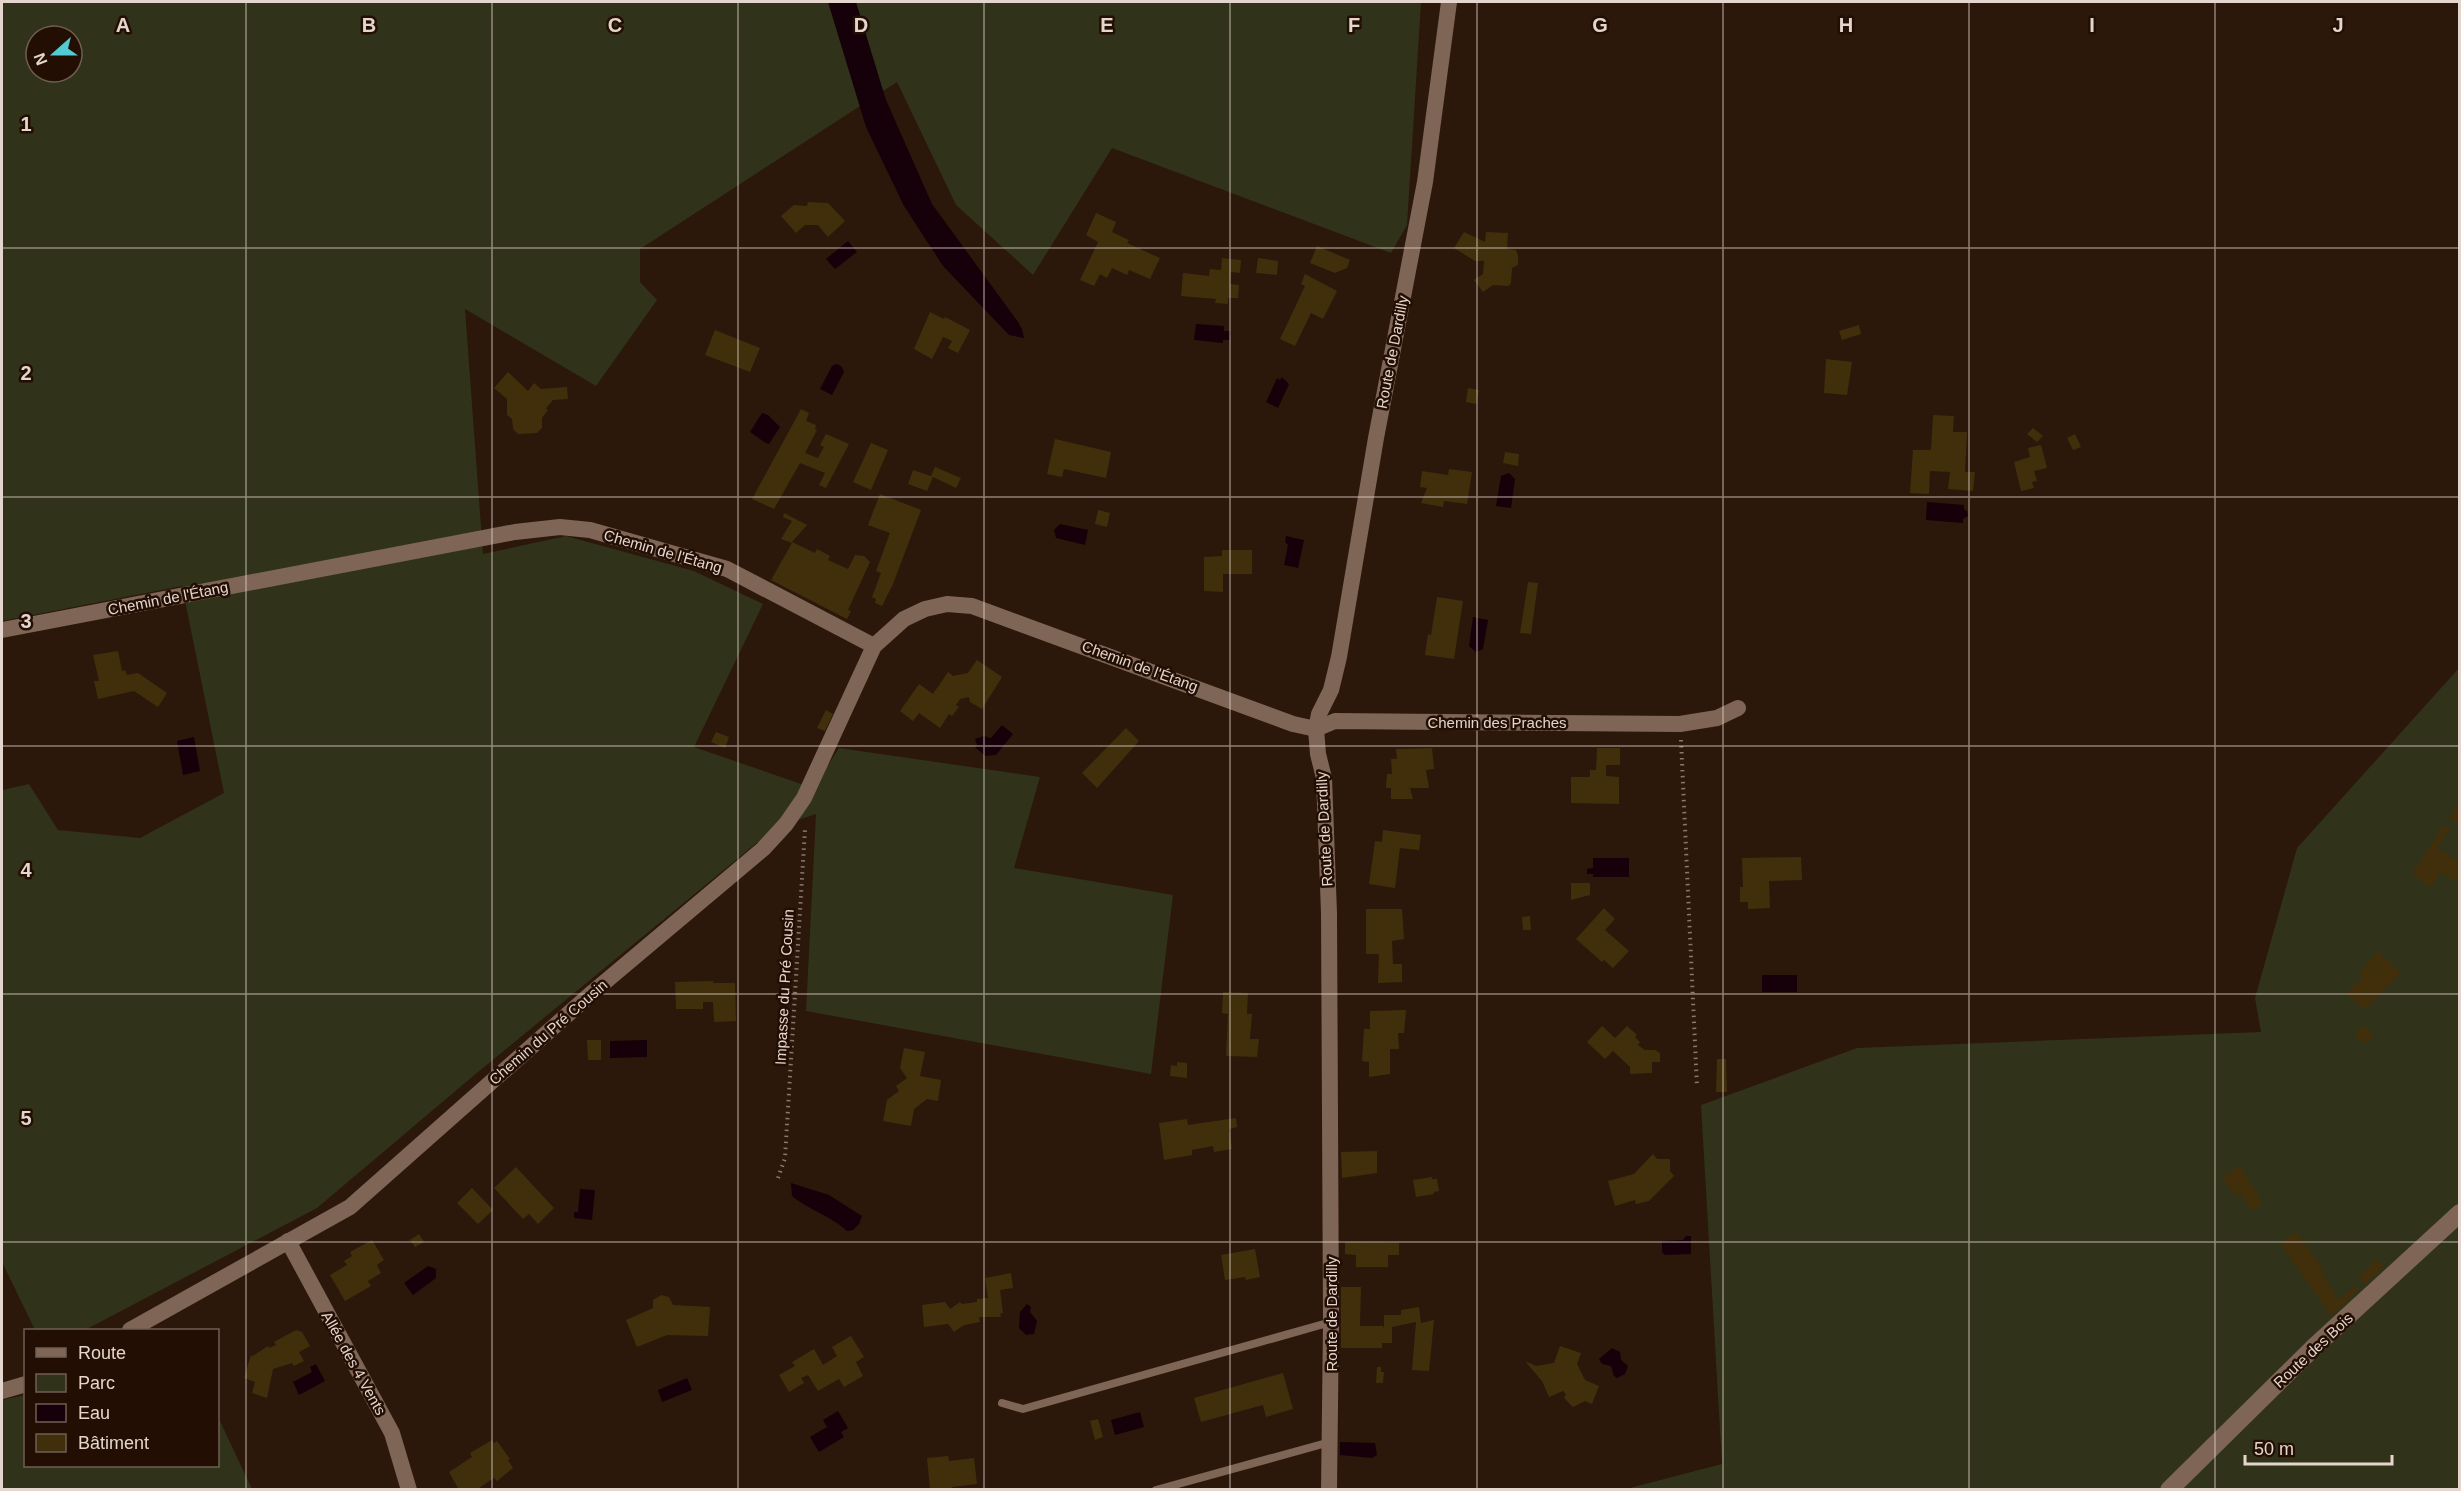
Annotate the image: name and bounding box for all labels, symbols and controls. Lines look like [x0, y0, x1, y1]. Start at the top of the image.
text: A [116, 14, 130, 36]
text: B [362, 14, 376, 36]
text: C [608, 14, 622, 36]
text: D [854, 14, 868, 36]
text: E [1100, 14, 1114, 36]
text: F [1348, 14, 1360, 36]
text: G [1592, 14, 1608, 36]
text: H [1839, 14, 1853, 36]
text: I [2089, 14, 2095, 36]
text: J [2332, 14, 2344, 36]
north arrow [24, 24, 84, 84]
text: N [30, 51, 50, 68]
text: 1 [20, 113, 32, 135]
street label: Route de Dardilly [1373, 293, 1411, 410]
text: 2 [20, 362, 32, 384]
street label: Chemin de l'Étang [602, 526, 724, 576]
street label: Chemin de l'Étang [106, 578, 230, 618]
text: 3 [20, 610, 32, 632]
street label: Chemin de l'Étang [1080, 637, 1200, 695]
street label: Chemin des Praches [1427, 714, 1567, 731]
street label: Route de Dardilly [1312, 771, 1335, 887]
text: 4 [20, 859, 32, 881]
street label: Impasse du Pré Cousin [771, 909, 797, 1065]
street label: Chemin du Pré Cousin [485, 976, 611, 1088]
text: 5 [20, 1107, 32, 1129]
street label: Route de Dardilly [1323, 1256, 1340, 1372]
street label: Allée des 4 Vents [318, 1308, 390, 1418]
street label: Route des Bois [2270, 1309, 2356, 1391]
legend [24, 1329, 219, 1467]
text: Route [78, 1343, 126, 1363]
text: Parc [78, 1373, 115, 1393]
text: Eau [78, 1403, 110, 1423]
scale bar [2245, 1428, 2392, 1466]
text: Bâtiment [78, 1433, 149, 1453]
text: 50 m [2254, 1439, 2294, 1459]

